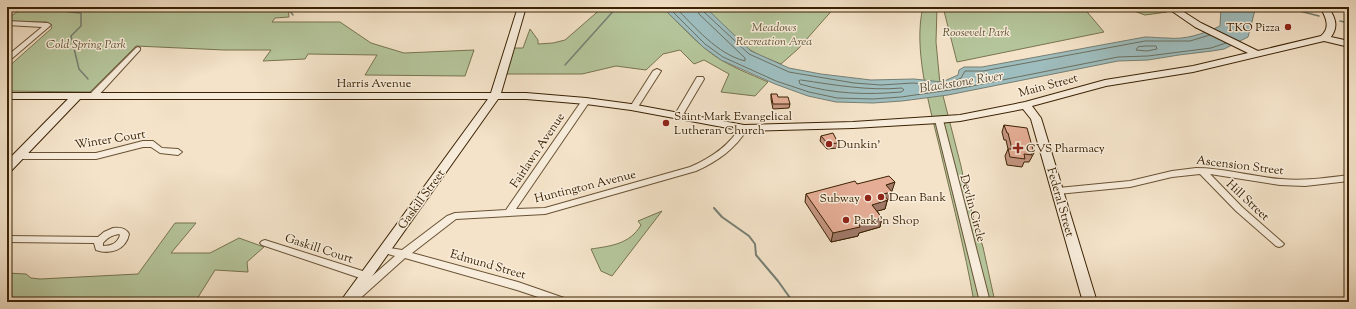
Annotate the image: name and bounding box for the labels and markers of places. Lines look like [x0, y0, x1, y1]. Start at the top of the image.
place label: TKO Pizza [1226, 19, 1280, 37]
marker: TKO Pizza [1283, 22, 1293, 32]
place label: Saint Mark Evangelical Lutheran Church [674, 108, 793, 140]
marker: Saint Mark Evangelical Lutheran Church [661, 118, 671, 128]
place label: Dunkin' [837, 136, 880, 154]
marker: Dunkin' [824, 139, 834, 149]
place label: CVS Pharmacy [1026, 140, 1105, 158]
marker: CVS Pharmacy [1013, 143, 1023, 153]
place label: Dean Bank [889, 189, 946, 207]
place label: Subway [820, 190, 860, 208]
marker: Dean Bank [876, 192, 886, 202]
marker: Subway [863, 193, 873, 203]
place label: Park 'n Shop [854, 212, 919, 230]
marker: Park 'n Shop [841, 215, 851, 225]

